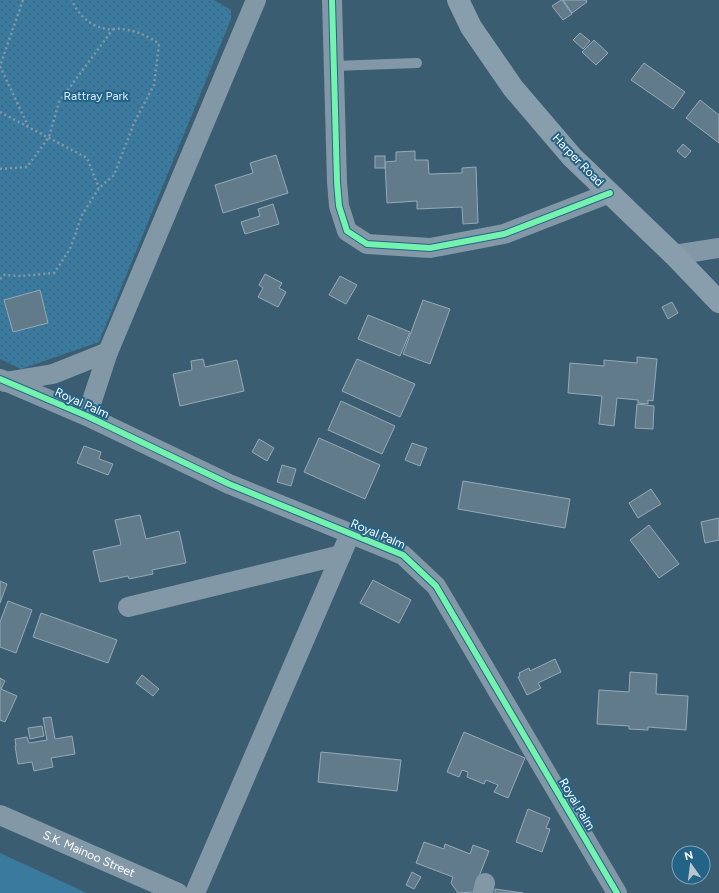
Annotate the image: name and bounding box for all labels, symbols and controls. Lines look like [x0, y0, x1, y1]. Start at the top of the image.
park label: Rattray Park [64, 89, 129, 103]
street label: Harper Road [550, 131, 606, 189]
street label: Royal Palm [53, 385, 111, 421]
street label: Royal Palm [349, 516, 407, 552]
street label: Royal Palm [556, 776, 598, 832]
street label: S.K. Mainoo Street [41, 828, 137, 880]
north arrow [671, 845, 711, 885]
text: N [683, 848, 694, 863]

